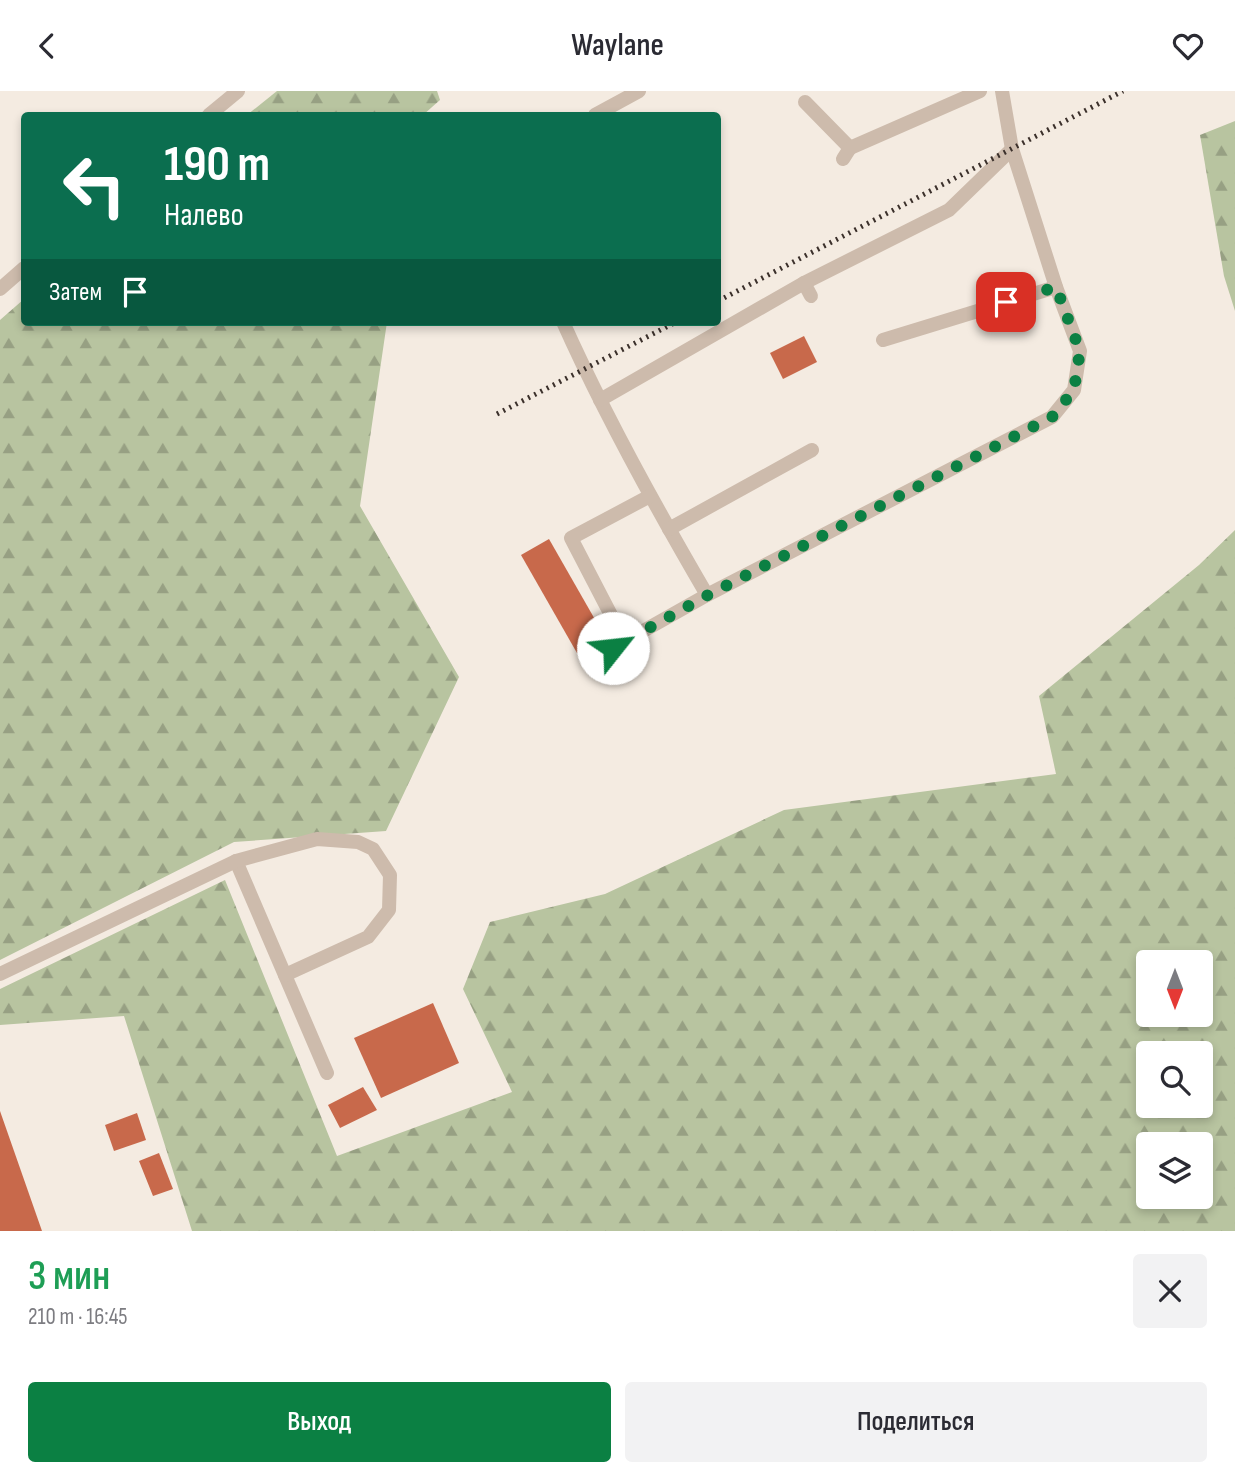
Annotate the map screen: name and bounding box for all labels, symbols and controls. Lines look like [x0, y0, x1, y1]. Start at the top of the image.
text: Waylane [571, 26, 664, 65]
icon: back [28, 27, 66, 65]
icon: heart [1169, 27, 1207, 65]
text: 190 m [164, 136, 270, 195]
icon: left [49, 140, 140, 231]
text: Налево [164, 196, 244, 235]
pin [976, 272, 1036, 332]
icon: arrive [116, 273, 154, 311]
text: Затем [49, 277, 102, 308]
icon: arrive [987, 283, 1025, 321]
position arrow [576, 611, 650, 685]
north arrow [1136, 950, 1213, 1027]
map controls [1136, 950, 1213, 1209]
button: search [1136, 1041, 1213, 1118]
button: layers [1136, 1132, 1213, 1209]
text: 3 мин [28, 1251, 110, 1302]
button: close [1133, 1254, 1207, 1328]
text: 210 m · 16:45 [28, 1303, 128, 1331]
button: Выход [28, 1382, 611, 1462]
button: Поделиться [625, 1382, 1207, 1462]

